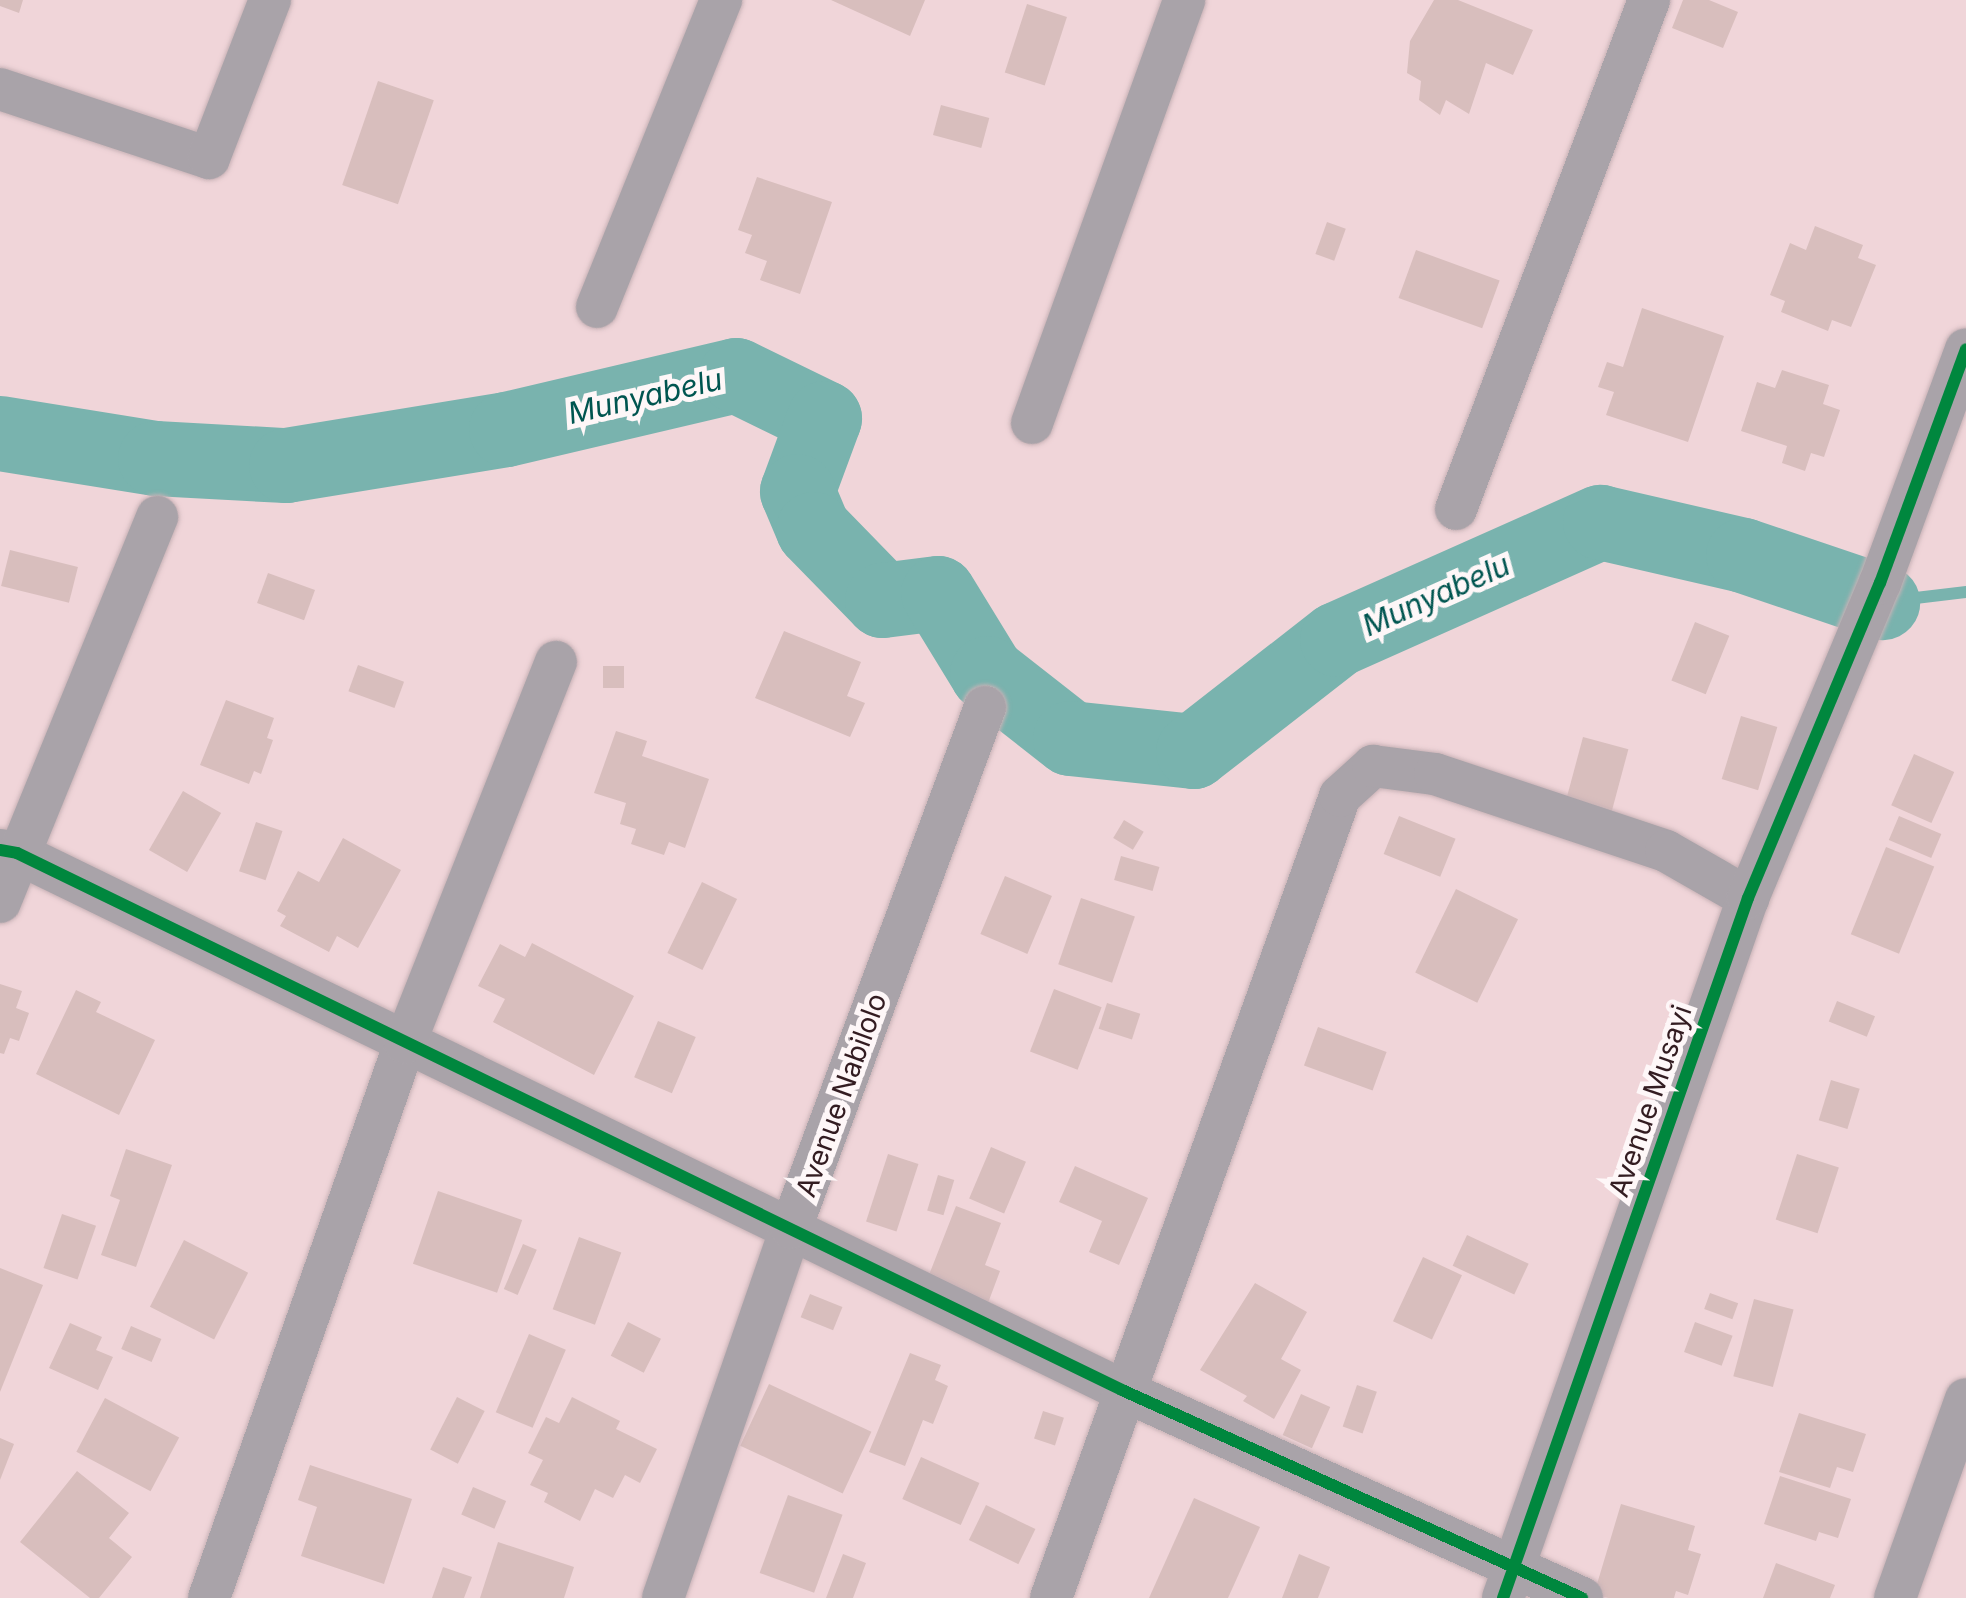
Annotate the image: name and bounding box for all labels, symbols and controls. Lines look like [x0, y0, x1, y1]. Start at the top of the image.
water label: Munyabelu [564, 361, 726, 431]
water label: Munyabelu [1357, 547, 1515, 643]
street label: Avenue Nabilolo [789, 989, 893, 1201]
street label: Avenue Musayi [1601, 1001, 1699, 1201]

